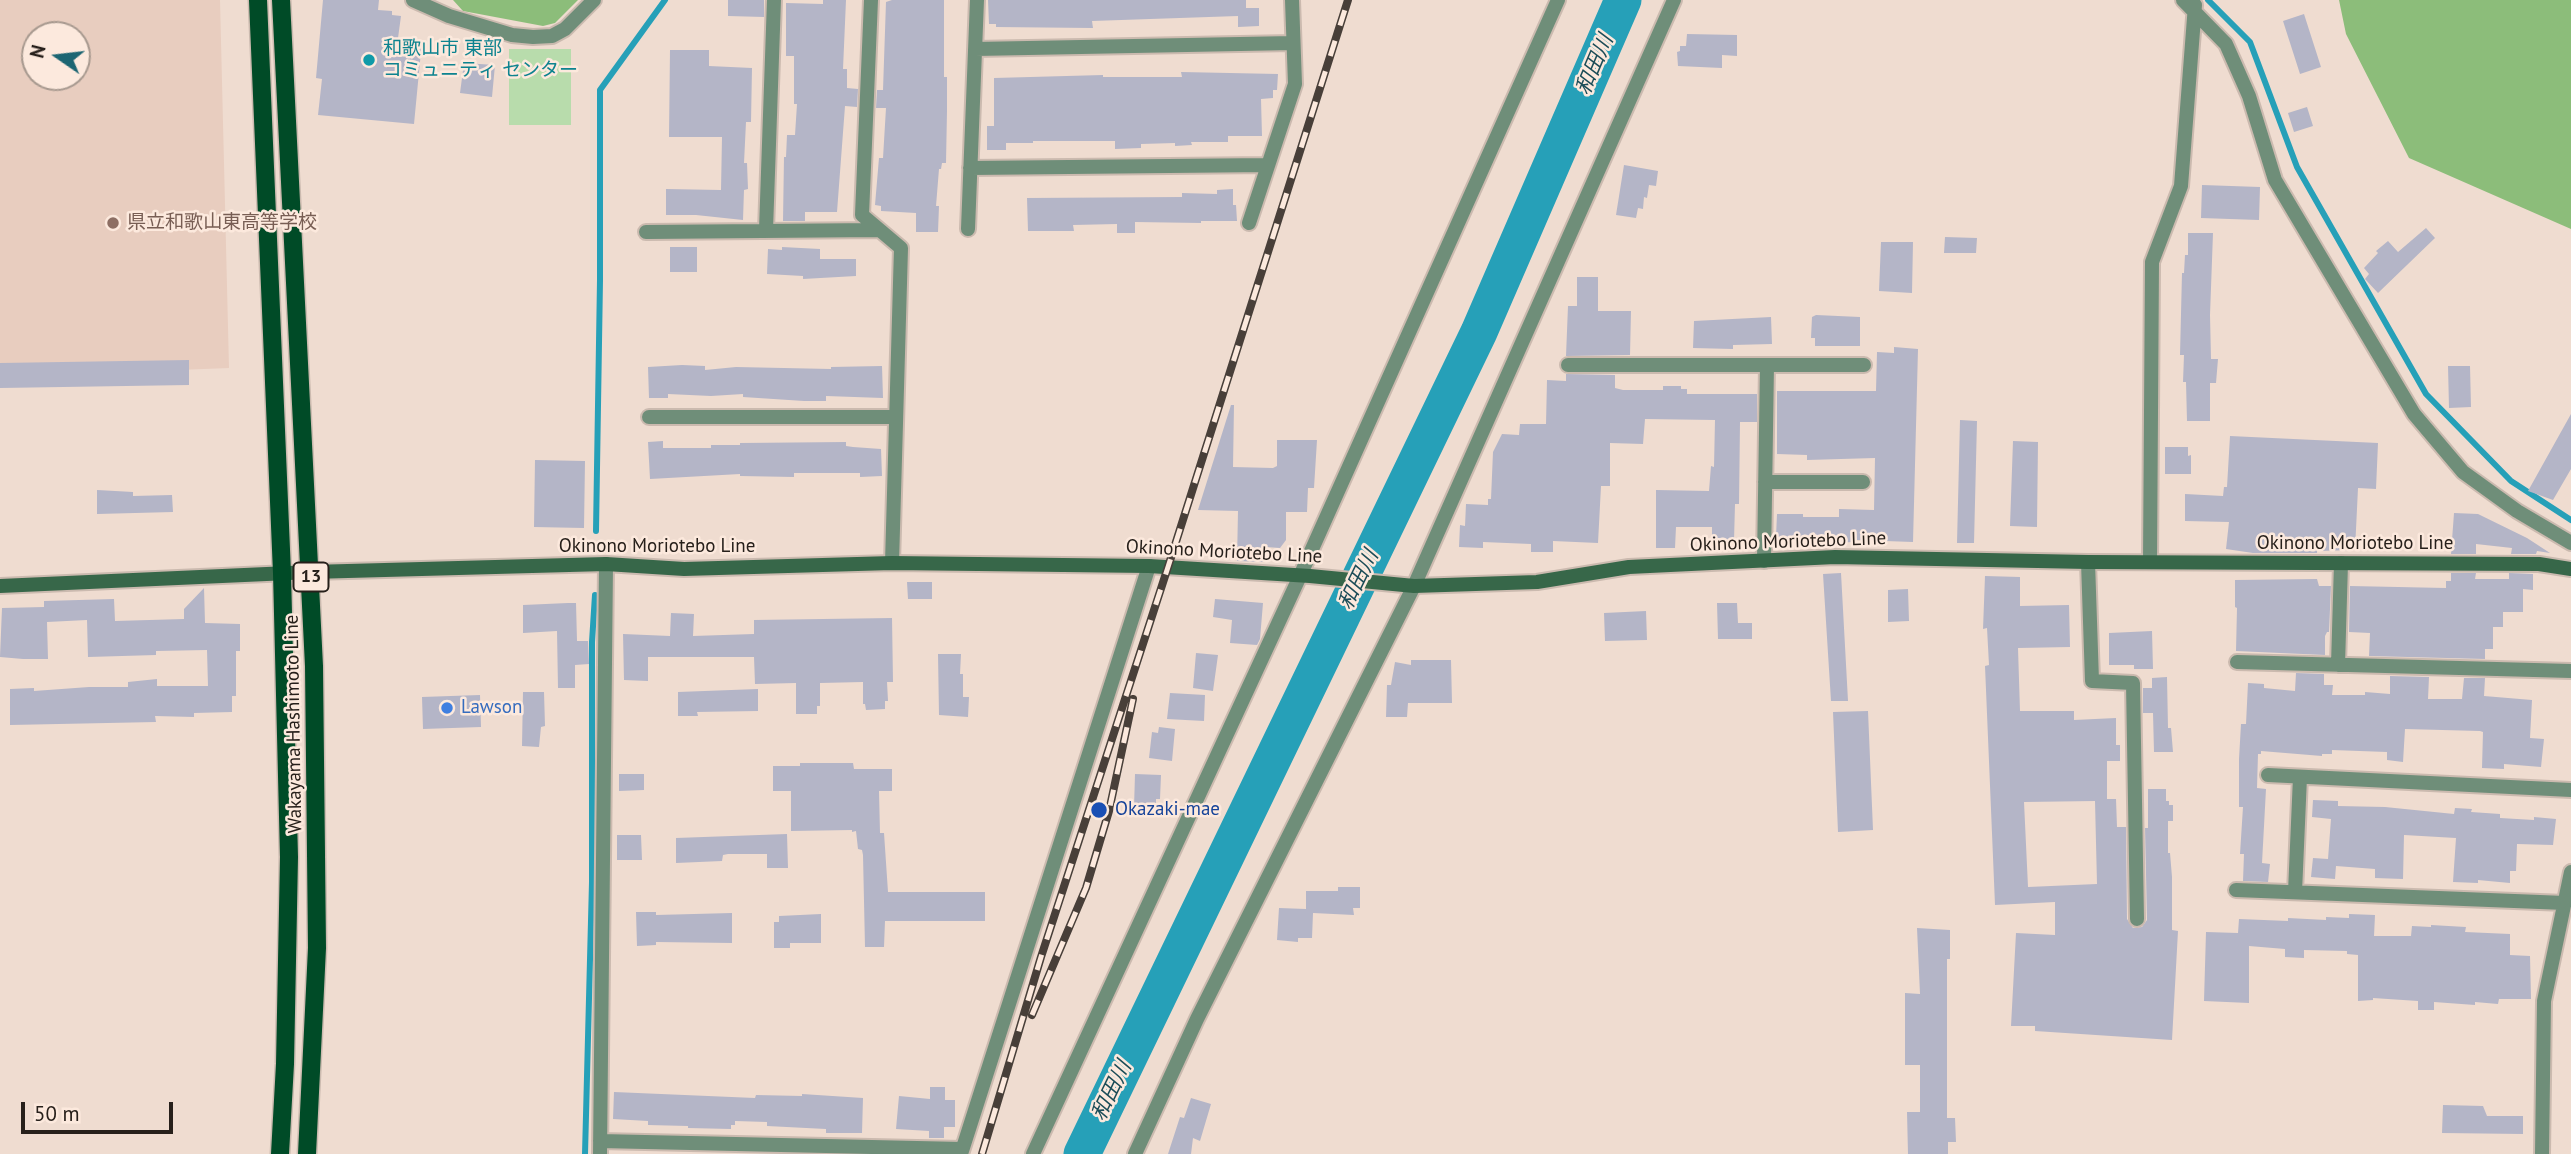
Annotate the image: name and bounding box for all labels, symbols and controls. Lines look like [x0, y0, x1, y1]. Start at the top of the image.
north arrow [21, 21, 91, 91]
water label: 和田川 [1571, 31, 1619, 99]
place label: 和歌山市 東部 コミュニティ センター [383, 38, 578, 82]
text: N [24, 42, 51, 60]
marker: 和歌山市 東部 コミュニティ センター [361, 52, 377, 68]
place label: 県立和歌山東高等学校 [127, 212, 317, 234]
marker: 県立和歌山東高等学校 [105, 215, 121, 231]
street label: Okinono Moriotebo Line [1689, 527, 1887, 557]
street label: Okinono Moriotebo Line [2257, 533, 2453, 555]
street label: Okinono Moriotebo Line [1125, 535, 1323, 569]
street label: Okinono Moriotebo Line [559, 536, 755, 558]
water label: 和田川 [1334, 546, 1384, 614]
road number: 13 [294, 562, 328, 592]
street label: Wakayama Hashimoto Line [281, 614, 307, 834]
place label: Lawson [461, 697, 522, 719]
marker: Lawson [439, 700, 455, 716]
place label: Okazaki-mae [1115, 799, 1220, 821]
marker: Okazaki-mae [1089, 800, 1109, 820]
water label: 和田川 [1087, 1057, 1137, 1125]
scale bar [24, 1088, 177, 1132]
text: 50 m [34, 1100, 80, 1127]

